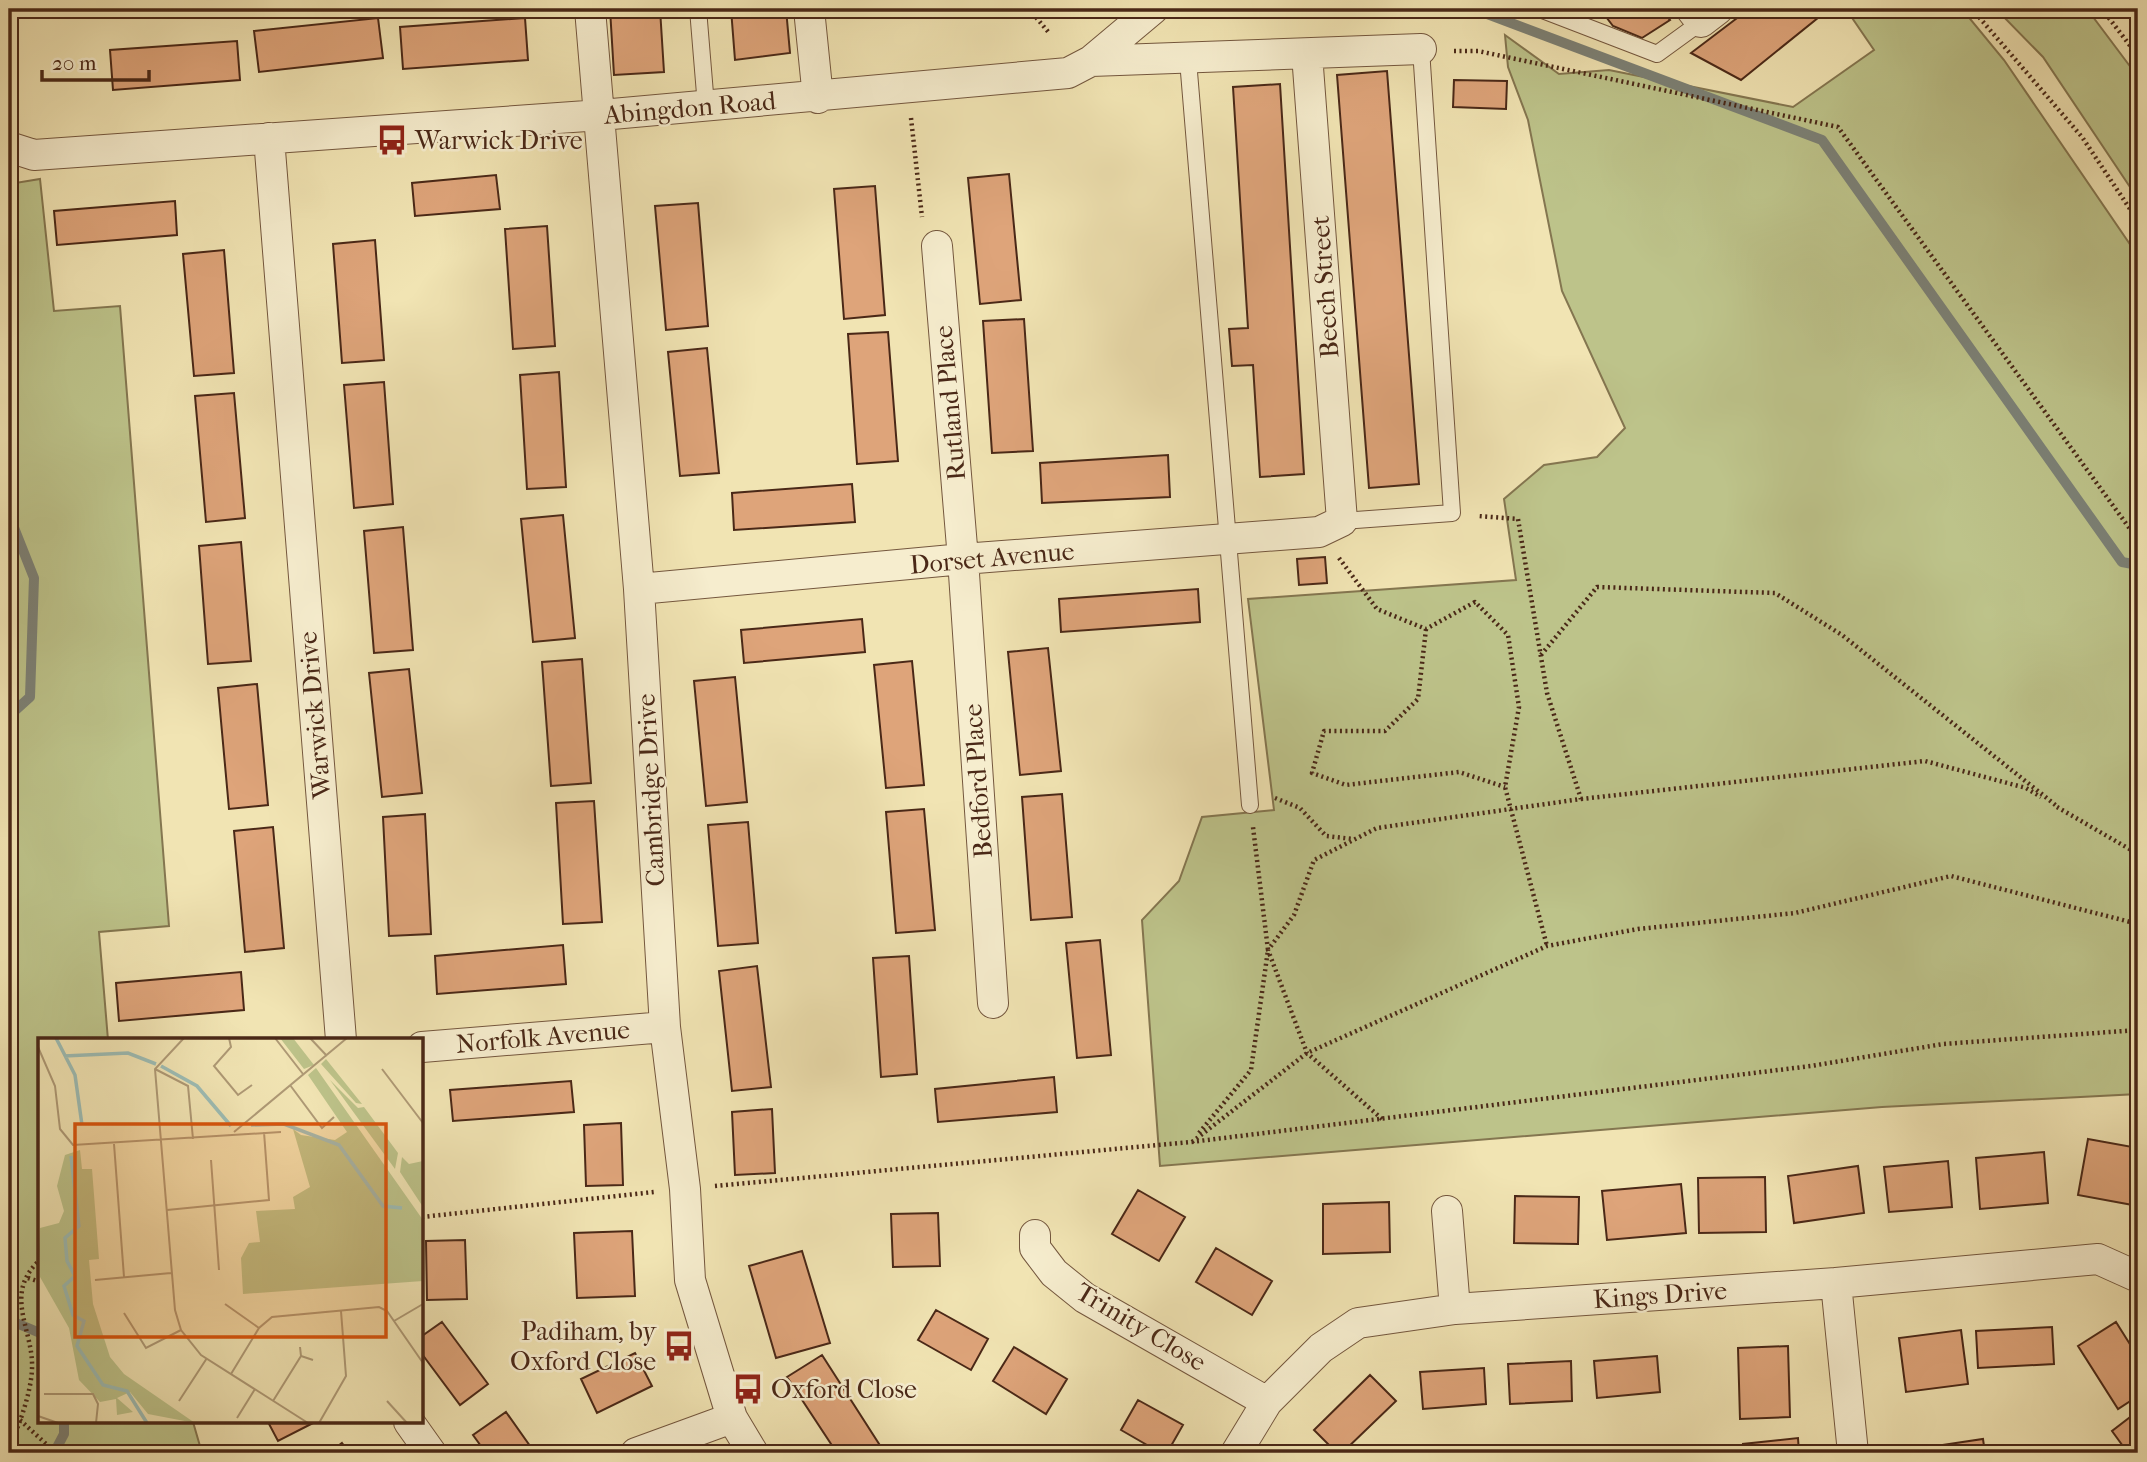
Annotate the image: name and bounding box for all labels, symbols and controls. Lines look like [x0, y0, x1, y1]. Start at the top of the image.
scale bar [42, 38, 149, 82]
text: 20 m [52, 51, 97, 75]
street label: Abingdon Road [602, 85, 778, 131]
bus stop icon: Warwick Drive [375, 123, 409, 157]
place label: Warwick Drive [414, 125, 583, 156]
street label: Beech Street [1305, 214, 1345, 359]
street label: Rutland Place [928, 324, 972, 482]
street label: Dorset Avenue [908, 535, 1076, 581]
street label: Warwick Drive [292, 630, 338, 801]
street label: Cambridge Drive [630, 693, 672, 887]
street label: Bedford Place [957, 703, 999, 859]
street label: Norfolk Avenue [455, 1014, 631, 1060]
inset map [38, 1038, 424, 1424]
street label: Kings Drive [1592, 1275, 1728, 1315]
street label: Trinity Close [1070, 1276, 1212, 1378]
place label: Padiham, by Oxford Close [510, 1316, 657, 1377]
bus stop icon: Padiham, by Oxford Close [662, 1329, 696, 1363]
bus stop icon: Oxford Close [731, 1372, 765, 1406]
place label: Oxford Close [771, 1374, 917, 1405]

